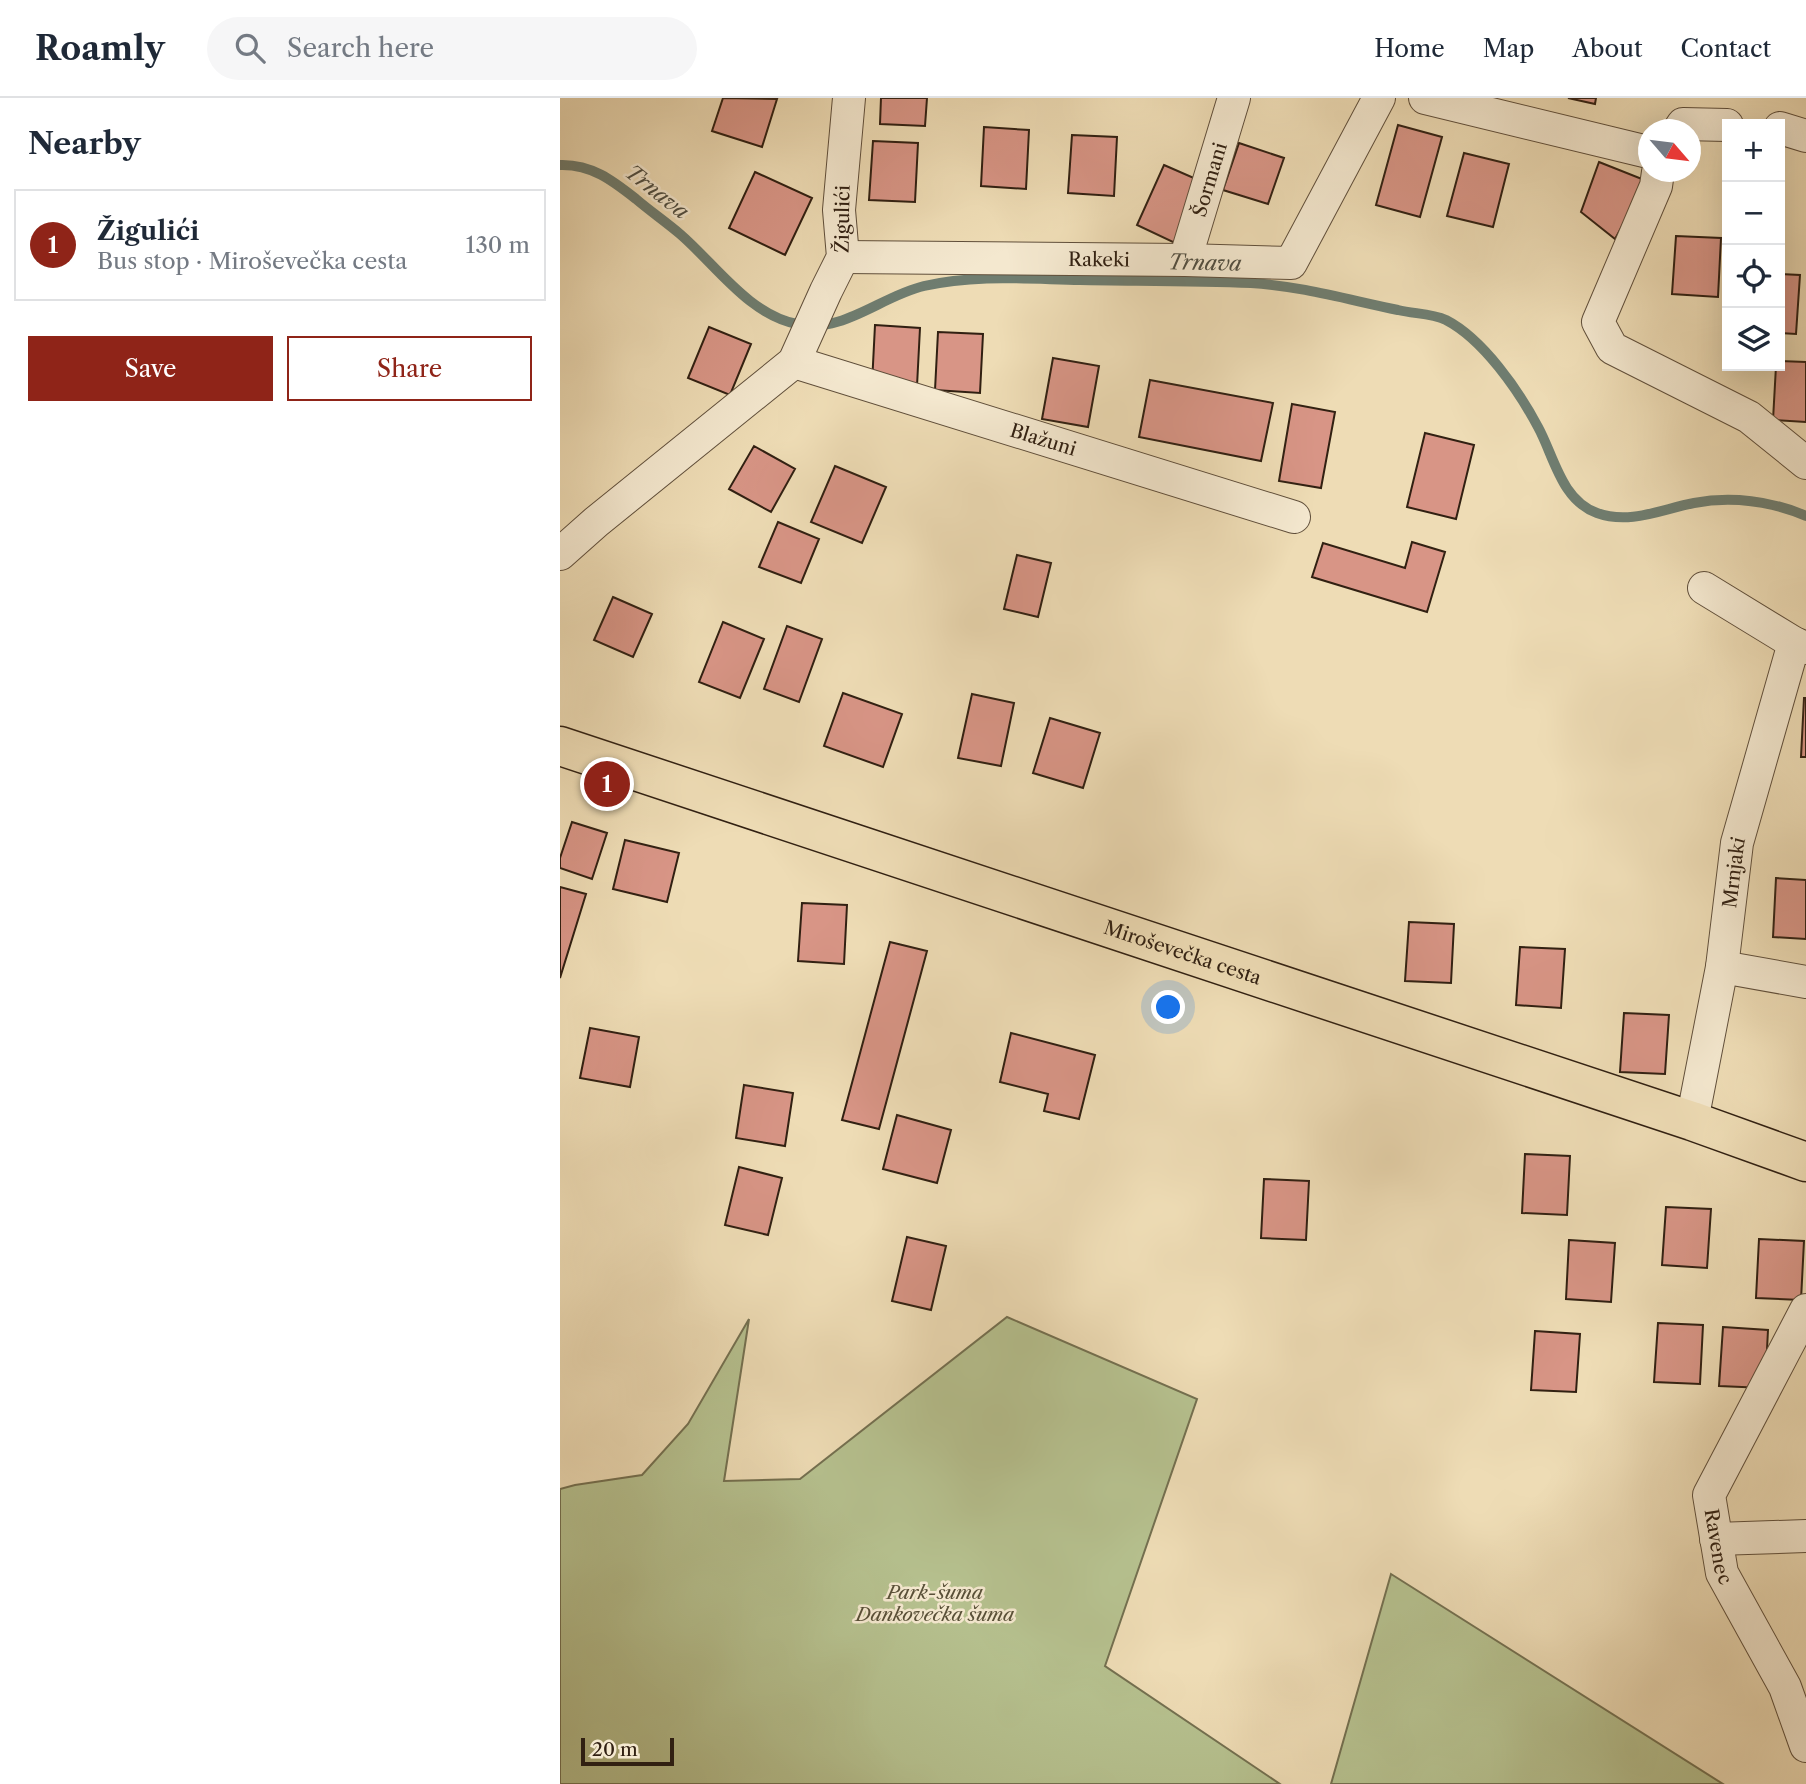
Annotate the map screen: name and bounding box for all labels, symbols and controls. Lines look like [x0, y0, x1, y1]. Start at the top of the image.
search box [207, 17, 697, 80]
text: Roamly [35, 28, 165, 69]
icon: search [231, 29, 269, 67]
text: Search here [287, 32, 434, 64]
text: Home [1374, 34, 1445, 63]
text: Map [1483, 34, 1534, 63]
text: About [1572, 34, 1643, 63]
text: Contact [1681, 34, 1771, 63]
north arrow [1638, 119, 1701, 182]
map controls [1722, 119, 1785, 371]
button: + [1722, 119, 1785, 182]
text: Nearby [28, 125, 141, 162]
street label: Šormani [1187, 140, 1232, 220]
water label: Trnava [621, 159, 694, 224]
button: − [1722, 182, 1785, 245]
street label: Žigulići [829, 185, 855, 253]
text: Žigulići [97, 215, 199, 247]
text: 1 [48, 231, 58, 259]
text: 130 m [466, 231, 530, 259]
button: locate [1722, 245, 1785, 308]
text: Bus stop · Miroševečka cesta [97, 247, 407, 275]
street label: Rakeki [1068, 248, 1130, 272]
water label: Trnava [1168, 249, 1242, 276]
button: layers [1722, 308, 1785, 371]
button: Save [28, 336, 273, 401]
button: Share [287, 336, 532, 401]
street label: Blažuni [1007, 419, 1079, 461]
pin: 1 [584, 758, 630, 810]
street label: Mrnjaki [1718, 834, 1750, 909]
street label: Miroševečka cesta [1101, 916, 1264, 990]
your location [1151, 990, 1185, 1024]
street label: Ravenec [1699, 1507, 1737, 1589]
park label: Park-šuma Dankovečka šuma [854, 1581, 1015, 1626]
scale bar [581, 1735, 674, 1767]
text: 20 m [592, 1738, 638, 1761]

